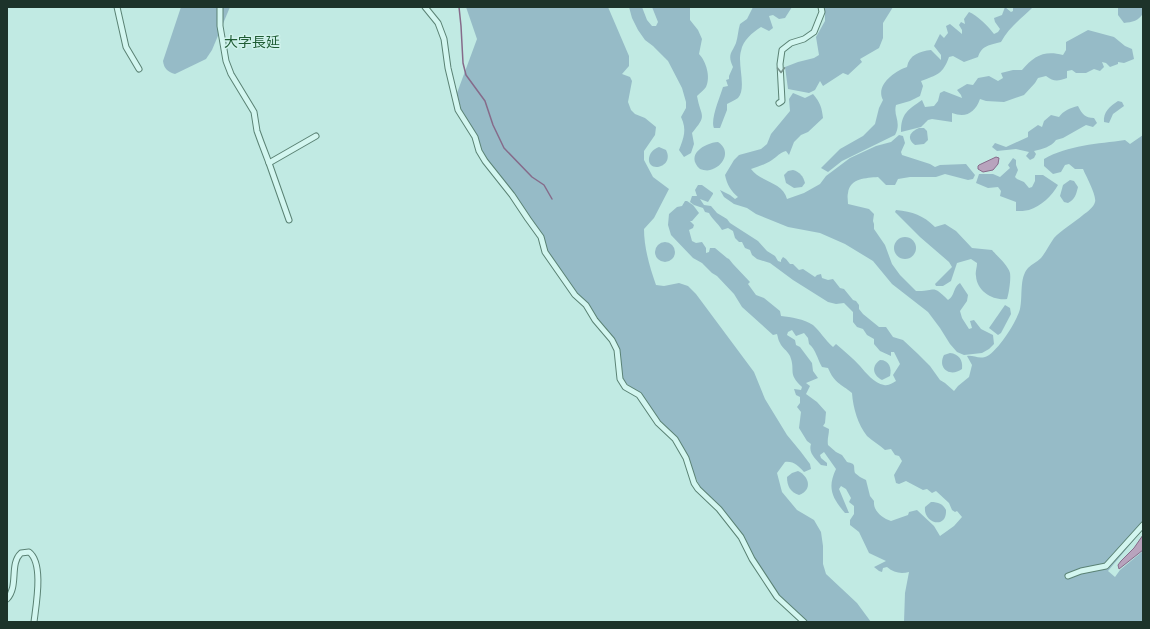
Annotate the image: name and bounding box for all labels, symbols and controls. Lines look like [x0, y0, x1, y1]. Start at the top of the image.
district label: 大字長延 [224, 31, 280, 51]
one-way arrow [777, 67, 785, 73]

